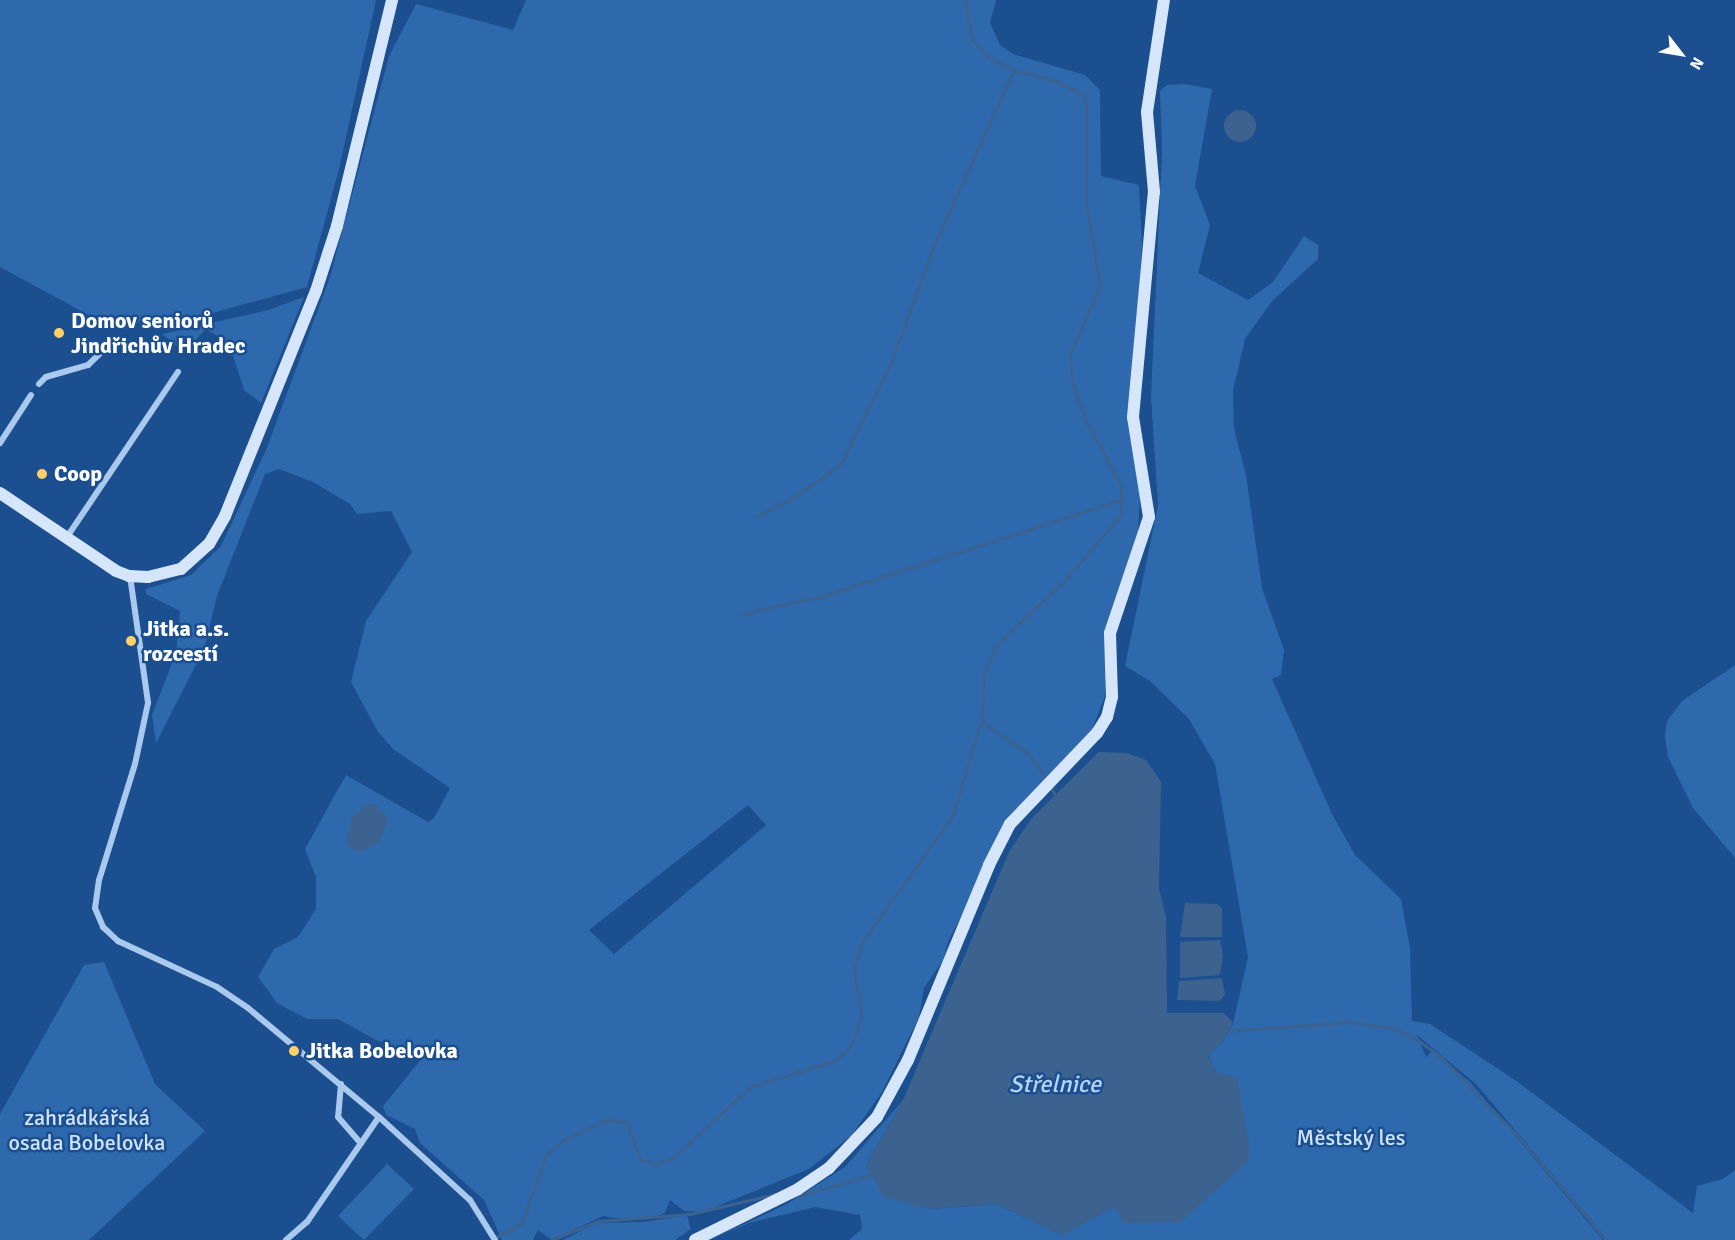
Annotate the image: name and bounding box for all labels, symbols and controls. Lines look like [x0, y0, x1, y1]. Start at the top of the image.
north arrow [1651, 24, 1711, 84]
text: N [1685, 53, 1708, 73]
place label: Domov seniorů Jindřichův Hradec [71, 307, 245, 358]
marker: Domov seniorů Jindřichův Hradec [52, 326, 66, 340]
place label: Coop [54, 461, 102, 487]
marker: Coop [35, 467, 49, 481]
place label: Jitka a.s. rozcestí [143, 615, 229, 666]
marker: Jitka a.s. rozcestí [124, 634, 138, 648]
place label: Jitka Bobelovka [306, 1038, 458, 1064]
marker: Jitka Bobelovka [287, 1044, 301, 1058]
water label: Střelnice [1009, 1071, 1101, 1099]
park label: zahrádkářská osada Bobelovka [9, 1104, 165, 1156]
park label: Městský les [1297, 1125, 1405, 1151]

